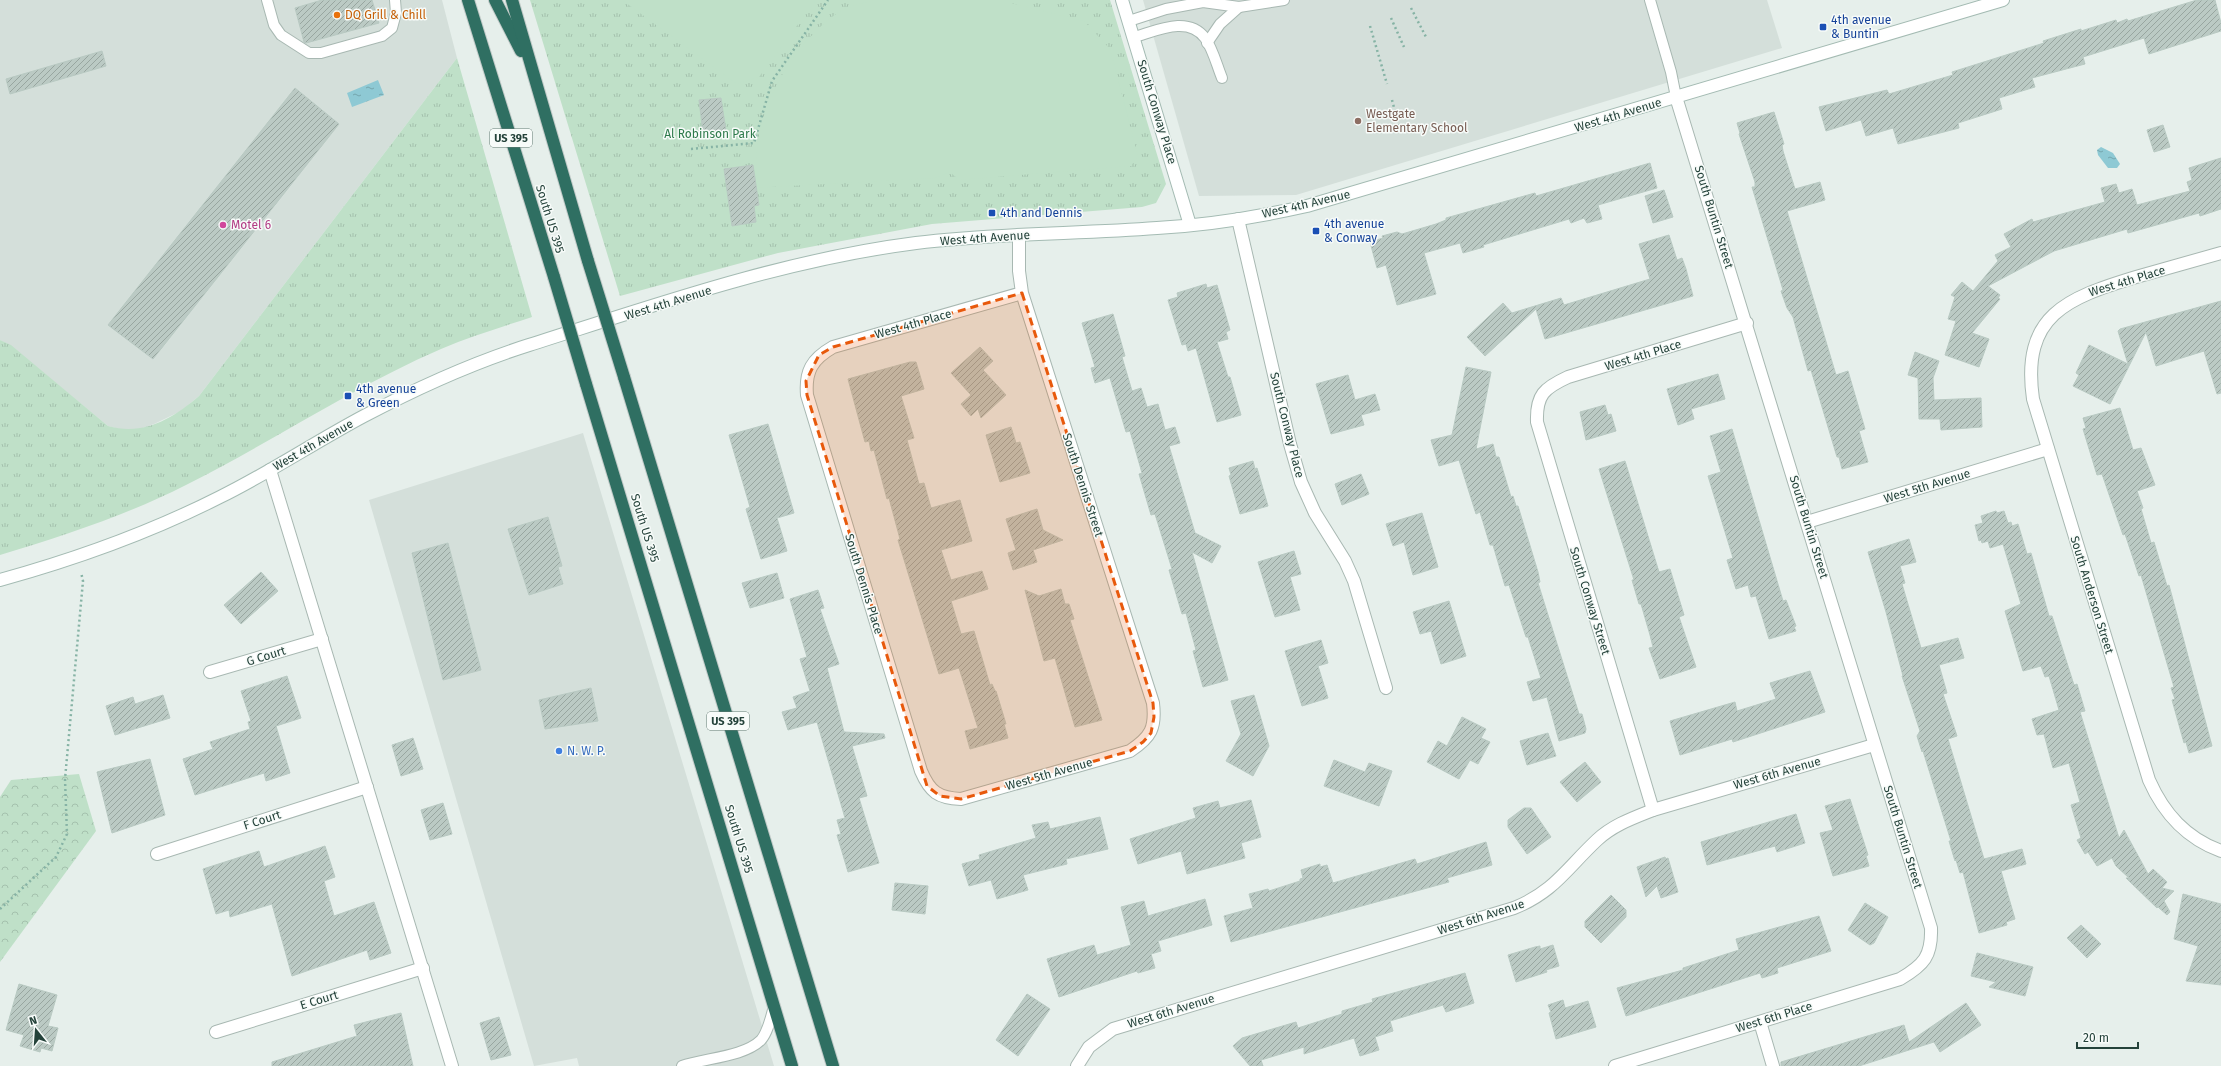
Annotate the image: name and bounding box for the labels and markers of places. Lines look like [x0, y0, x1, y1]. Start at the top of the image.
place label: DQ Grill & Chill [345, 8, 426, 22]
marker: DQ Grill & Chill [332, 10, 342, 20]
place label: 4th avenue & Buntin [1831, 13, 1891, 41]
marker: 4th avenue & Buntin [1818, 22, 1828, 32]
place label: Westgate Elementary School [1366, 107, 1468, 135]
marker: Westgate Elementary School [1353, 116, 1363, 126]
place label: 4th and Dennis [1000, 206, 1083, 220]
marker: 4th and Dennis [987, 208, 997, 218]
place label: 4th avenue & Conway [1324, 217, 1384, 245]
place label: Motel 6 [231, 218, 271, 232]
marker: Motel 6 [218, 220, 228, 230]
marker: 4th avenue & Conway [1311, 226, 1321, 236]
place label: 4th avenue & Green [356, 382, 416, 410]
marker: 4th avenue & Green [343, 391, 353, 401]
place label: N. W. P. [567, 744, 605, 758]
marker: N. W. P. [554, 746, 564, 756]

